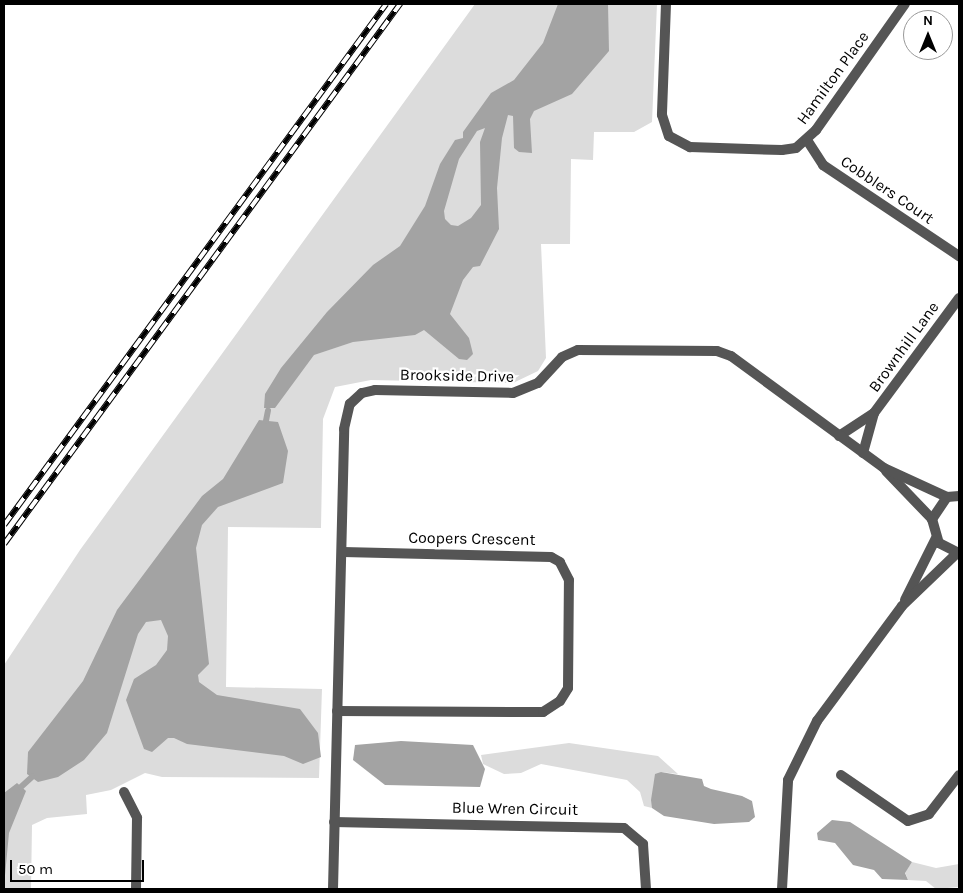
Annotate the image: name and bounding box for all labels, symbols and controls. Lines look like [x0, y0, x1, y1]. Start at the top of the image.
north arrow [903, 10, 953, 60]
text: N [923, 12, 933, 29]
street label: Hamilton Place [793, 28, 873, 128]
street label: Cobblers Court [837, 152, 937, 228]
street label: Brownhill Lane [865, 298, 943, 396]
street label: Brookside Drive [400, 365, 514, 387]
street label: Coopers Crescent [408, 528, 536, 550]
street label: Blue Wren Circuit [452, 798, 578, 820]
scale bar [12, 850, 146, 882]
text: 50 m [18, 860, 53, 878]

